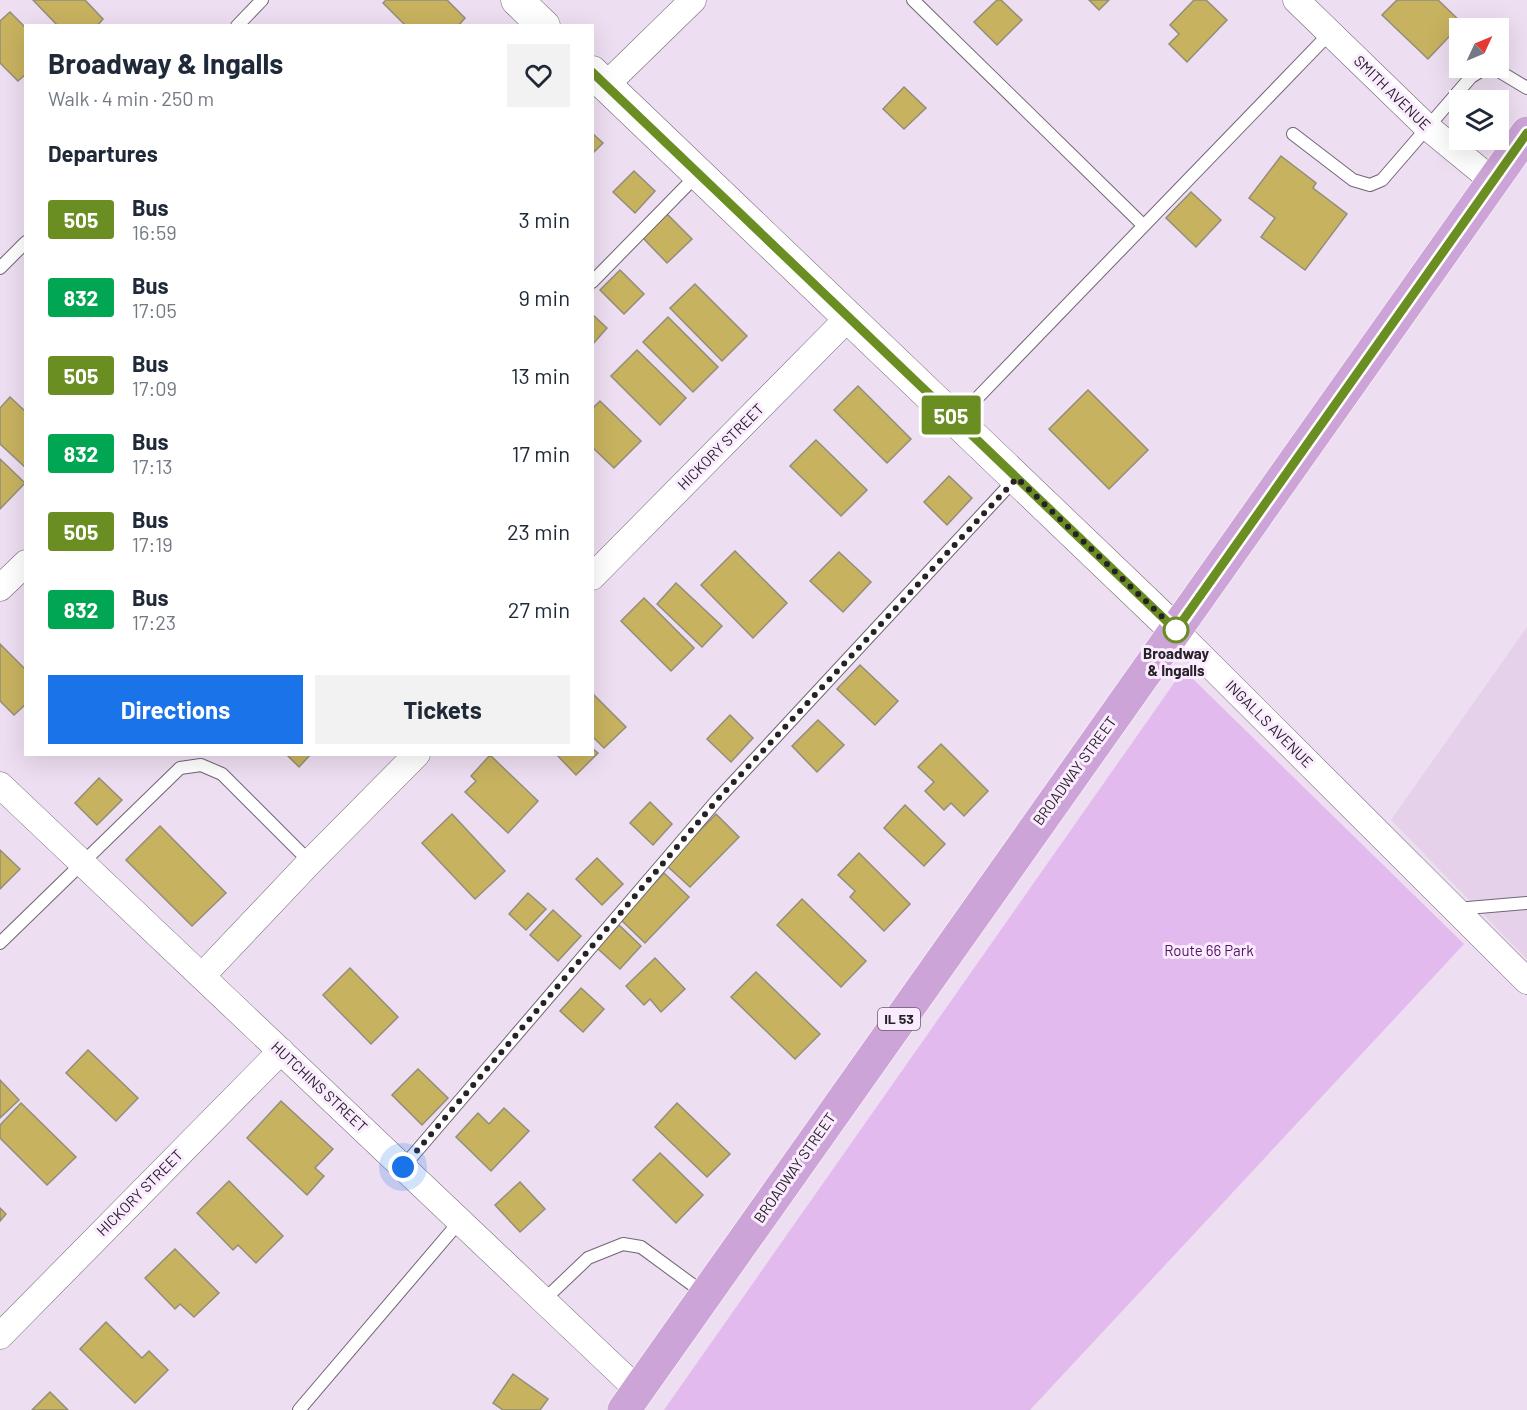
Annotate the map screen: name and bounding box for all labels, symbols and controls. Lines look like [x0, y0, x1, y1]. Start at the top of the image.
north arrow [1449, 18, 1509, 78]
map controls [1449, 18, 1509, 150]
button: heart [507, 44, 570, 107]
text: Broadway & Ingalls [48, 46, 283, 80]
street label: SMITH AVENUE [1351, 51, 1435, 133]
text: Walk · 4 min · 250 m [48, 86, 214, 110]
button: layers [1449, 90, 1509, 150]
text: Departures [48, 140, 158, 166]
text: Bus [132, 194, 169, 220]
text: 3 min [519, 206, 570, 232]
text: 505 [64, 207, 98, 232]
text: 16:59 [132, 220, 177, 244]
text: Bus [132, 272, 169, 298]
text: 9 min [518, 284, 570, 310]
text: 832 [64, 285, 98, 310]
text: 17:05 [132, 298, 177, 322]
text: Bus [132, 350, 169, 376]
text: 13 min [511, 362, 570, 388]
text: 505 [64, 363, 98, 388]
text: 17:09 [132, 376, 177, 400]
line badge: 505 [916, 396, 986, 434]
street label: HICKORY STREET [673, 399, 767, 493]
text: 505 [934, 403, 968, 428]
text: Bus [132, 428, 169, 454]
text: 17 min [512, 440, 570, 466]
text: 832 [64, 441, 98, 466]
text: 17:13 [132, 454, 173, 478]
text: Bus [132, 506, 169, 532]
text: 23 min [507, 518, 570, 544]
text: 505 [64, 519, 98, 544]
text: 17:19 [132, 532, 173, 556]
text: Bus [132, 584, 169, 610]
text: 27 min [508, 596, 570, 622]
text: 832 [64, 597, 98, 622]
text: 17:23 [132, 610, 176, 634]
marker: Broadway & Ingalls [1163, 617, 1189, 643]
place label: Broadway & Ingalls [1143, 644, 1210, 679]
button: Directions [48, 675, 303, 744]
button: Tickets [315, 675, 570, 744]
street label: INGALLS AVENUE [1222, 676, 1317, 771]
street label: BROADWAY STREET [1029, 712, 1120, 828]
park label: Route 66 Park [1164, 941, 1254, 959]
road number: IL 53 [878, 1008, 920, 1030]
street label: HUTCHINS STREET [268, 1037, 371, 1135]
street label: BROADWAY STREET [749, 1109, 839, 1226]
street label: HICKORY STREET [92, 1145, 186, 1239]
your location [388, 1152, 418, 1182]

